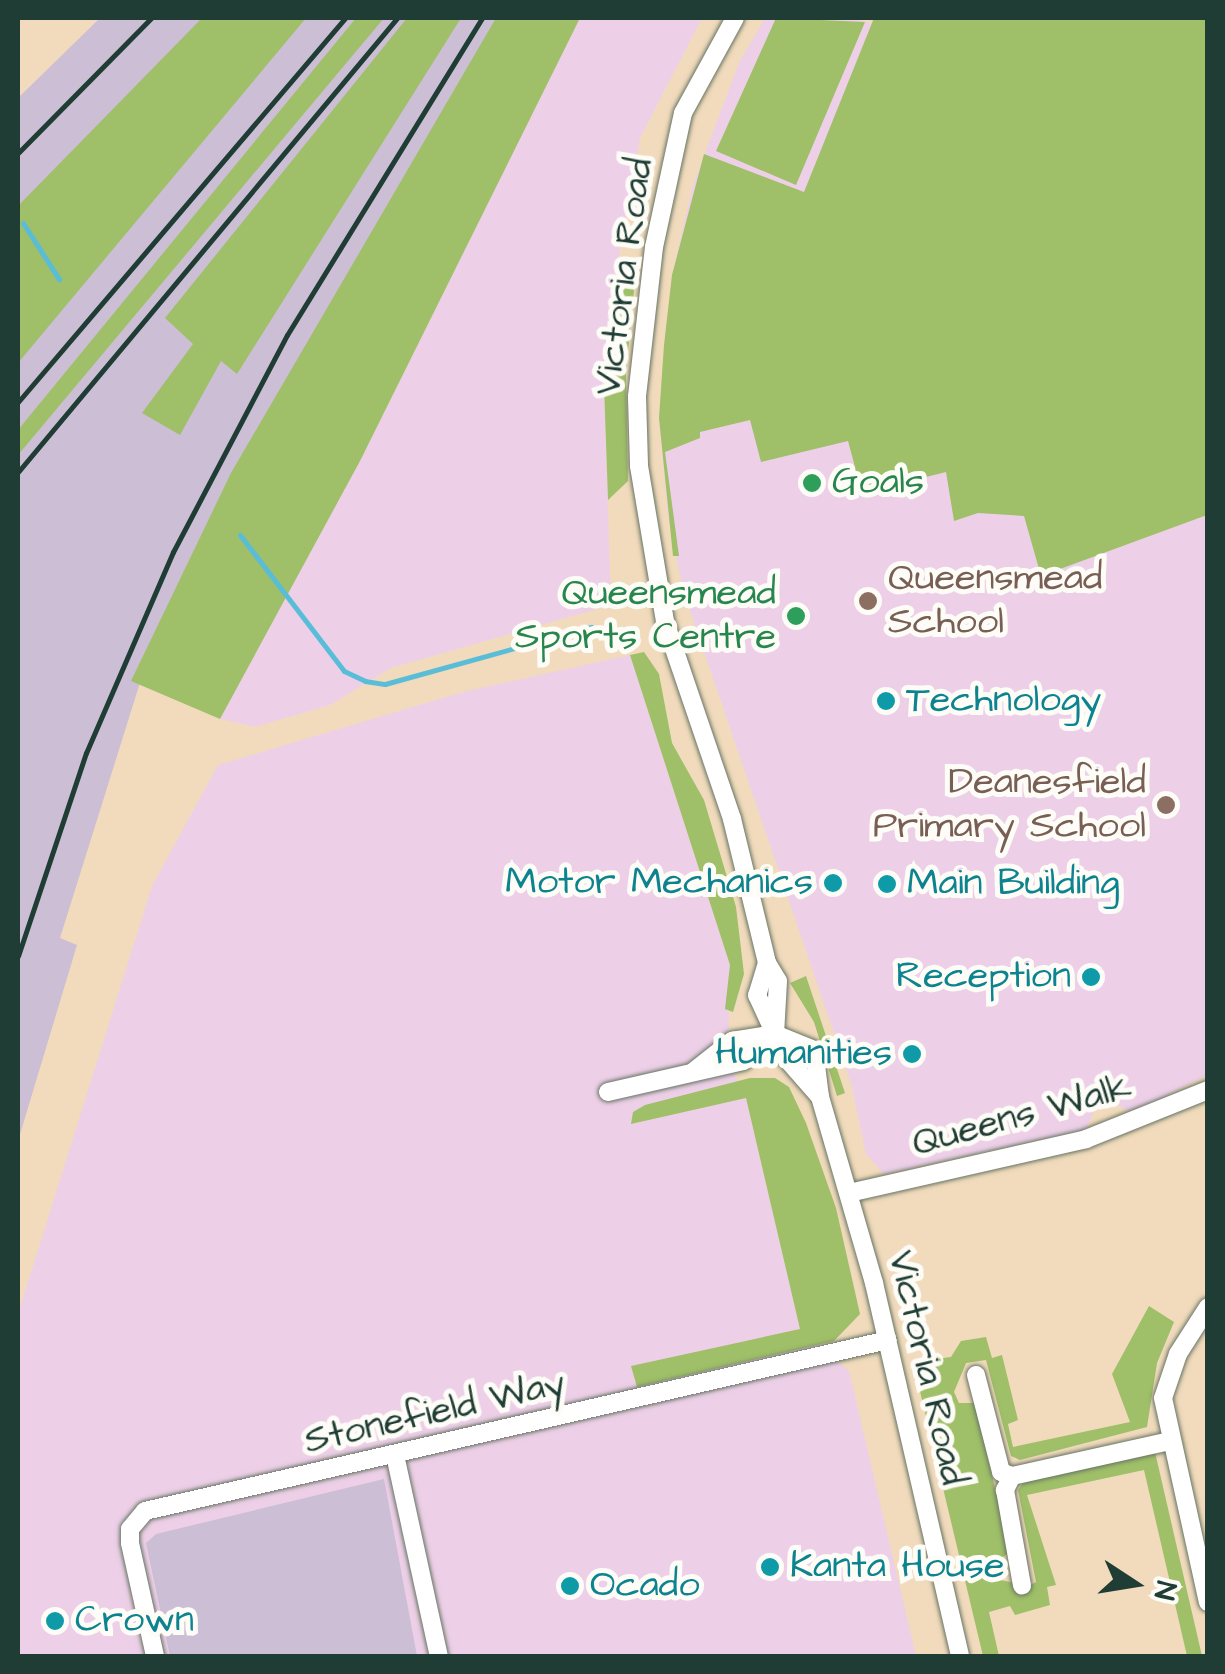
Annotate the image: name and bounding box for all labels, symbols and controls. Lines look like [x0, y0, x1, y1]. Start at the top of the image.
street label: Victoria Road [586, 156, 664, 398]
place label: Goals [832, 460, 924, 506]
marker: Goals [801, 472, 823, 494]
place label: Queensmead School [888, 556, 1103, 646]
place label: Queensmead Sports Centre [515, 571, 776, 660]
marker: Queensmead School [857, 590, 879, 612]
marker: Queensmead Sports Centre [785, 605, 807, 627]
place label: Technology [906, 678, 1101, 724]
marker: Technology [875, 690, 897, 712]
place label: Deanesfield Primary School [873, 760, 1146, 849]
marker: Deanesfield Primary School [1155, 794, 1177, 816]
place label: Motor Mechanics [505, 860, 813, 906]
place label: Main Building [907, 861, 1120, 907]
marker: Motor Mechanics [822, 872, 844, 894]
marker: Main Building [876, 873, 898, 895]
place label: Reception [896, 954, 1071, 1000]
marker: Reception [1080, 966, 1102, 988]
place label: Humanities [715, 1031, 892, 1077]
marker: Humanities [901, 1043, 923, 1065]
street label: Queens Walk [907, 1065, 1137, 1167]
street label: Victoria Road [877, 1246, 975, 1490]
street label: Stonefield Way [300, 1361, 570, 1465]
north arrow [1085, 1534, 1185, 1634]
place label: Kanta House [790, 1544, 1005, 1590]
marker: Kanta House [759, 1556, 781, 1578]
place label: Ocado [590, 1563, 700, 1609]
marker: Ocado [559, 1575, 581, 1597]
text: N [1144, 1578, 1186, 1603]
place label: Crown [75, 1598, 194, 1644]
marker: Crown [44, 1610, 66, 1632]

